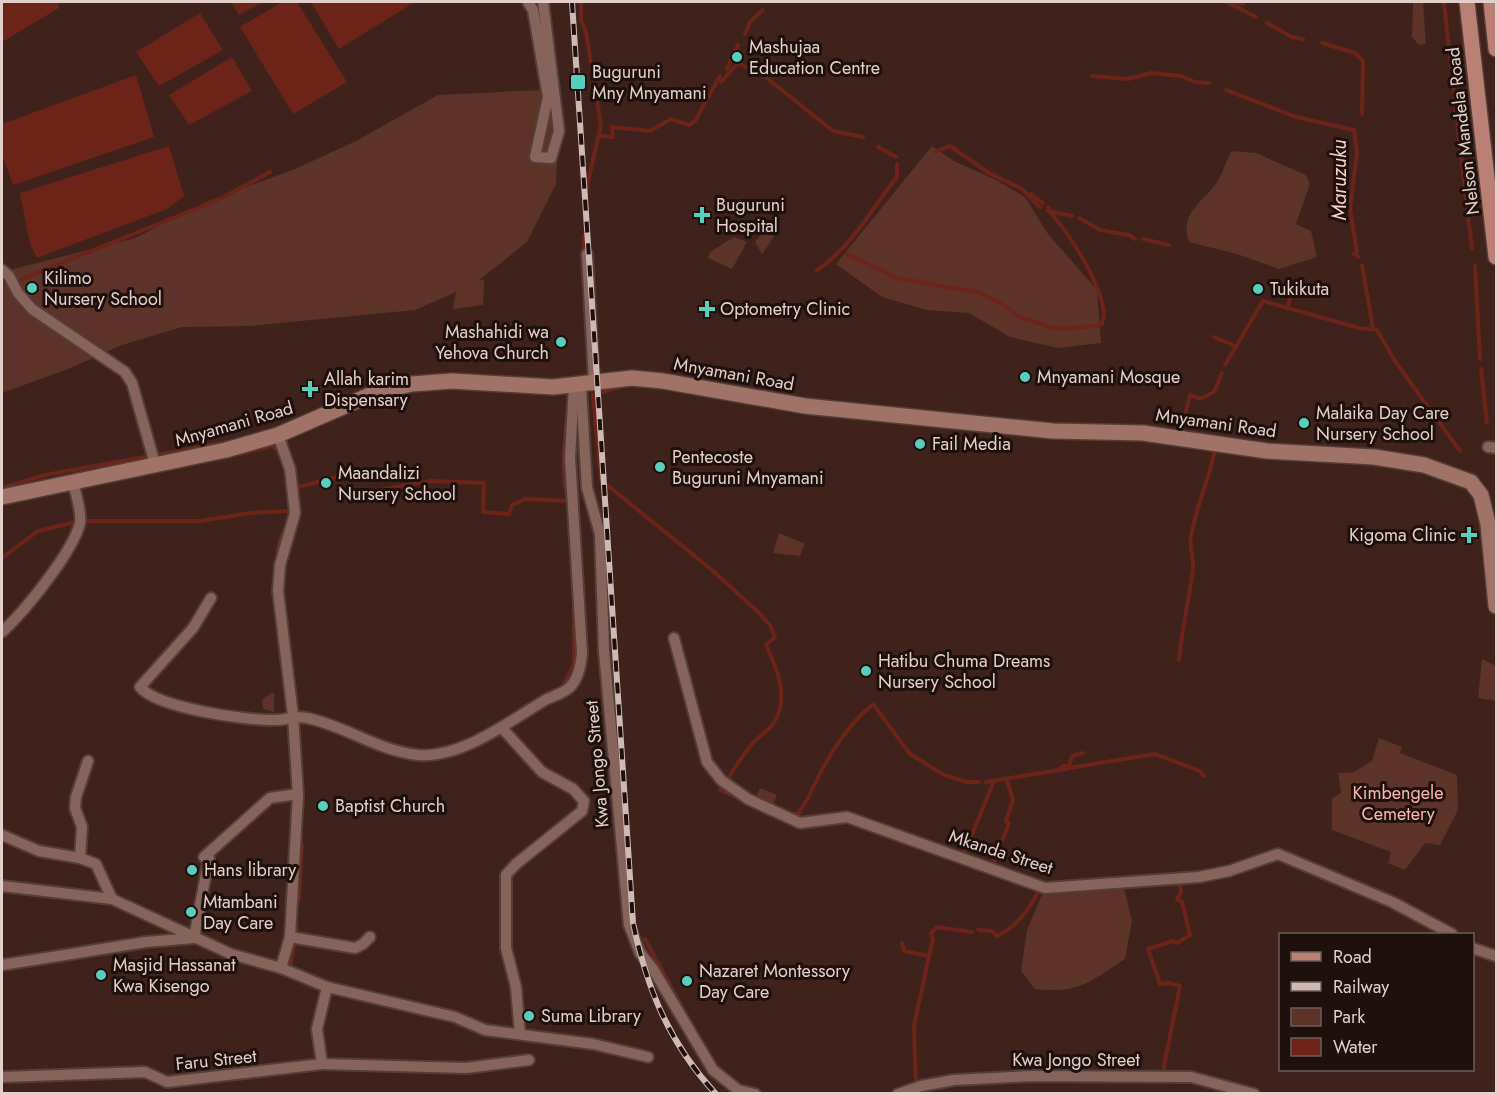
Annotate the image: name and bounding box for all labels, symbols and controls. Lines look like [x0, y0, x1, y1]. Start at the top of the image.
place label: Mashujaa Education Centre [749, 34, 880, 81]
street label: Nelson Mandela Road [1440, 46, 1486, 216]
marker: Mashujaa Education Centre [730, 50, 744, 64]
place label: Buguruni Mny Mnyamani [592, 59, 707, 106]
marker: Buguruni Mny Mnyamani [569, 73, 587, 91]
water label: Maruzuku [1325, 139, 1354, 221]
place label: Buguruni Hospital [716, 192, 785, 239]
marker: Buguruni Hospital [693, 206, 711, 224]
place label: Kilimo Nursery School [44, 265, 162, 312]
place label: Tukikuta [1270, 276, 1329, 302]
marker: Kilimo Nursery School [25, 281, 39, 295]
marker: Tukikuta [1251, 282, 1265, 296]
place label: Optometry Clinic [720, 296, 850, 322]
marker: Optometry Clinic [698, 300, 716, 318]
place label: Mashahidi wa Yehova Church [435, 319, 549, 366]
marker: Mashahidi wa Yehova Church [554, 335, 568, 349]
street label: Mnyamani Road [672, 351, 796, 397]
place label: Mnyamani Mosque [1037, 364, 1180, 390]
place label: Allah karim Dispensary [324, 366, 409, 413]
marker: Mnyamani Mosque [1018, 370, 1032, 384]
marker: Allah karim Dispensary [301, 380, 319, 398]
street label: Mnyamani Road [172, 395, 296, 453]
place label: Malaika Day Care Nursery School [1316, 400, 1449, 447]
street label: Mnyamani Road [1154, 402, 1278, 444]
marker: Malaika Day Care Nursery School [1297, 416, 1311, 430]
place label: Fail Media [932, 431, 1011, 457]
marker: Fail Media [913, 437, 927, 451]
place label: Pentecoste Buguruni Mnyamani [672, 444, 824, 491]
place label: Maandalizi Nursery School [338, 460, 456, 507]
marker: Pentecoste Buguruni Mnyamani [653, 460, 667, 474]
marker: Maandalizi Nursery School [319, 476, 333, 490]
place label: Kigoma Clinic [1349, 522, 1456, 548]
marker: Kigoma Clinic [1460, 526, 1478, 544]
place label: Hatibu Chuma Dreams Nursery School [878, 648, 1050, 695]
marker: Hatibu Chuma Dreams Nursery School [859, 664, 873, 678]
street label: Kwa Jongo Street [578, 699, 616, 829]
park label: Kimbengele Cemetery [1353, 780, 1443, 827]
place label: Baptist Church [335, 793, 445, 819]
marker: Baptist Church [316, 799, 330, 813]
street label: Mkanda Street [946, 823, 1057, 881]
place label: Hans library [204, 857, 296, 883]
marker: Hans library [185, 863, 199, 877]
place label: Mtambani Day Care [203, 889, 278, 936]
marker: Mtambani Day Care [184, 905, 198, 919]
legend [1279, 933, 1474, 1071]
text: Road [1333, 944, 1372, 970]
place label: Masjid Hassanat Kwa Kisengo [113, 952, 236, 999]
place label: Nazaret Montessory Day Care [699, 958, 850, 1005]
marker: Masjid Hassanat Kwa Kisengo [94, 968, 108, 982]
marker: Nazaret Montessory Day Care [680, 974, 694, 988]
text: Railway [1333, 974, 1389, 1000]
place label: Suma Library [541, 1003, 641, 1029]
text: Park [1333, 1004, 1365, 1030]
marker: Suma Library [522, 1009, 536, 1023]
text: Water [1333, 1034, 1378, 1060]
street label: Faru Street [174, 1043, 258, 1077]
street label: Kwa Jongo Street [1012, 1047, 1140, 1073]

